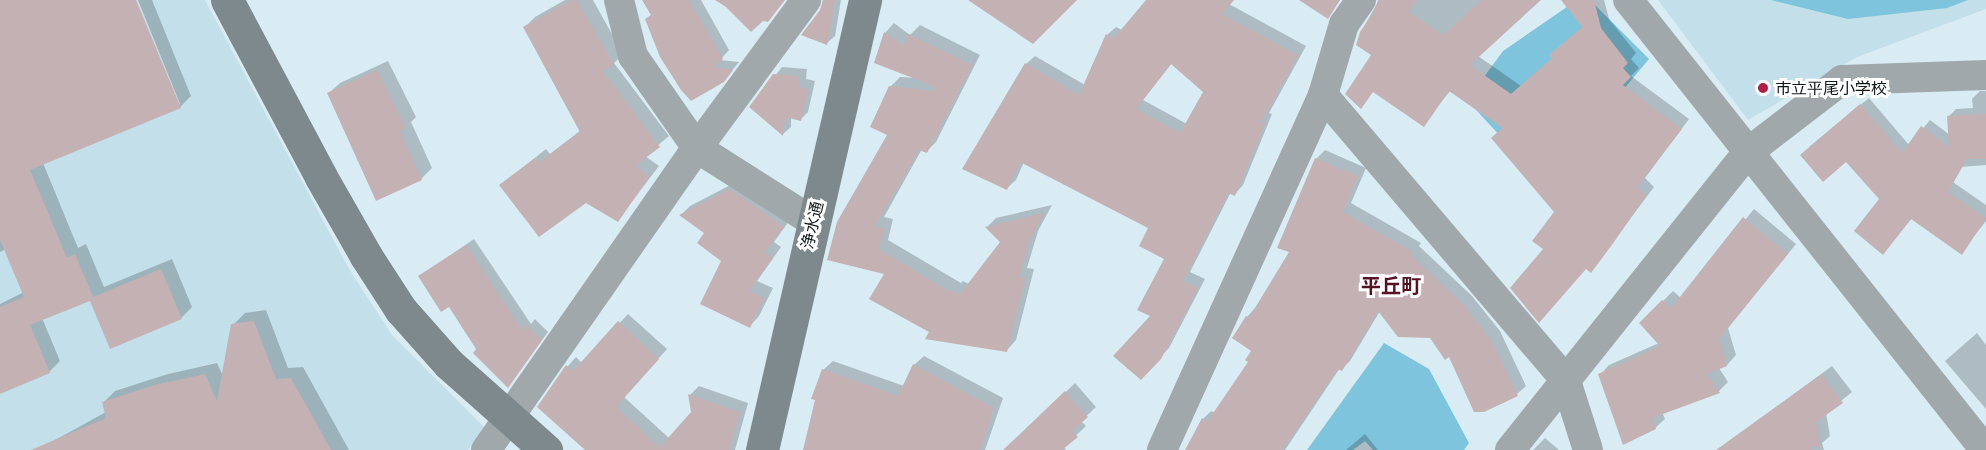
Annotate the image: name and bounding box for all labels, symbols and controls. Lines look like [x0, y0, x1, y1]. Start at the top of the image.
place label: 市立平尾小学校 [1775, 78, 1887, 98]
marker: 市立平尾小学校 [1756, 81, 1770, 95]
street label: 浄水通 [797, 199, 827, 251]
district label: 平丘町 [1361, 273, 1421, 297]

